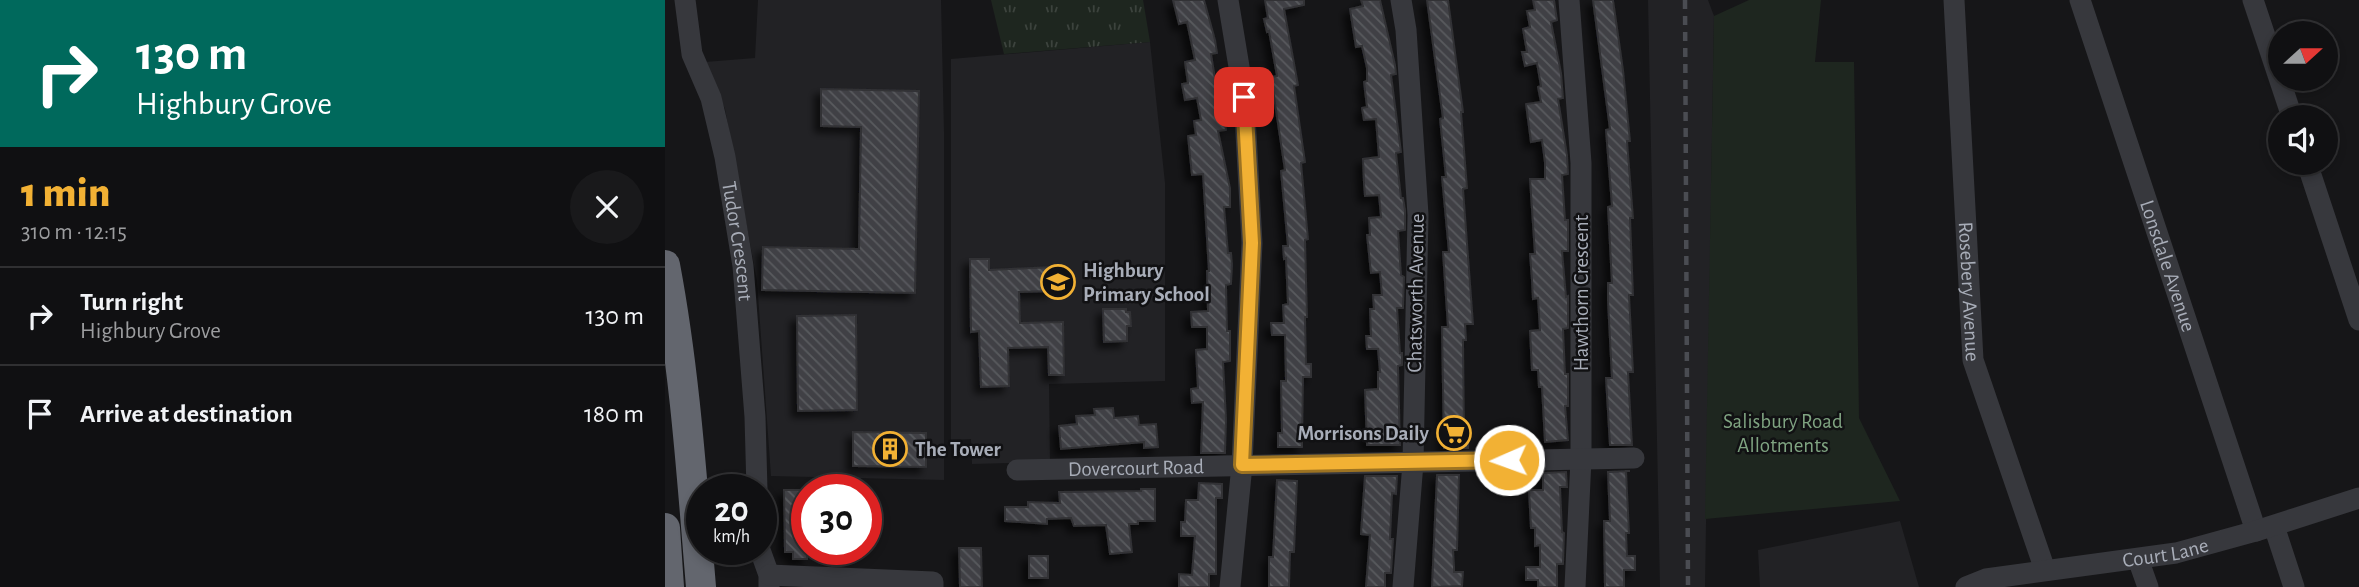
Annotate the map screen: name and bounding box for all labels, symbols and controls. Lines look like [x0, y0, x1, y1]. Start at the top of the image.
north arrow [2268, 21, 2338, 91]
map controls [2268, 21, 2338, 175]
icon: right [21, 28, 112, 119]
text: 130 m [136, 30, 247, 79]
pin [1214, 67, 1274, 127]
icon: arrive [1225, 78, 1263, 116]
text: Highbury Grove [136, 88, 332, 120]
button: sound [2268, 105, 2338, 175]
button: close [570, 170, 644, 244]
text: 1 min [21, 172, 110, 214]
street label: Tudor Crescent [719, 180, 756, 302]
street label: Lonsdale Avenue [2137, 197, 2200, 334]
street label: Chatsworth Avenue [1404, 213, 1428, 373]
street label: Hawthorn Crescent [1571, 215, 1592, 371]
text: 310 m · 12:15 [21, 221, 127, 244]
street label: Rosebery Avenue [1955, 221, 1984, 362]
place label: Highbury Primary School [1083, 260, 1210, 305]
school or university icon: Highbury Primary School [1039, 263, 1077, 301]
text: Turn right [80, 289, 183, 315]
icon: right [21, 297, 59, 335]
text: 130 m [586, 303, 644, 329]
text: Highbury Grove [80, 320, 221, 343]
icon: arrive [21, 395, 59, 433]
text: Arrive at destination [80, 401, 293, 427]
text: 180 m [584, 401, 644, 427]
park label: Salisbury Road Allotments [1723, 411, 1843, 456]
supermarket icon: Morrisons Daily [1435, 414, 1473, 452]
place label: Morrisons Daily [1297, 423, 1430, 444]
position arrow [1472, 423, 1546, 497]
building icon: The Tower [871, 430, 909, 468]
place label: The Tower [915, 439, 1002, 460]
street label: Dovercourt Road [1068, 456, 1204, 480]
speed limit sign: 30 [791, 474, 882, 565]
text: 20 [714, 493, 749, 528]
text: km/h [713, 528, 750, 546]
street label: Court Lane [2121, 534, 2211, 571]

